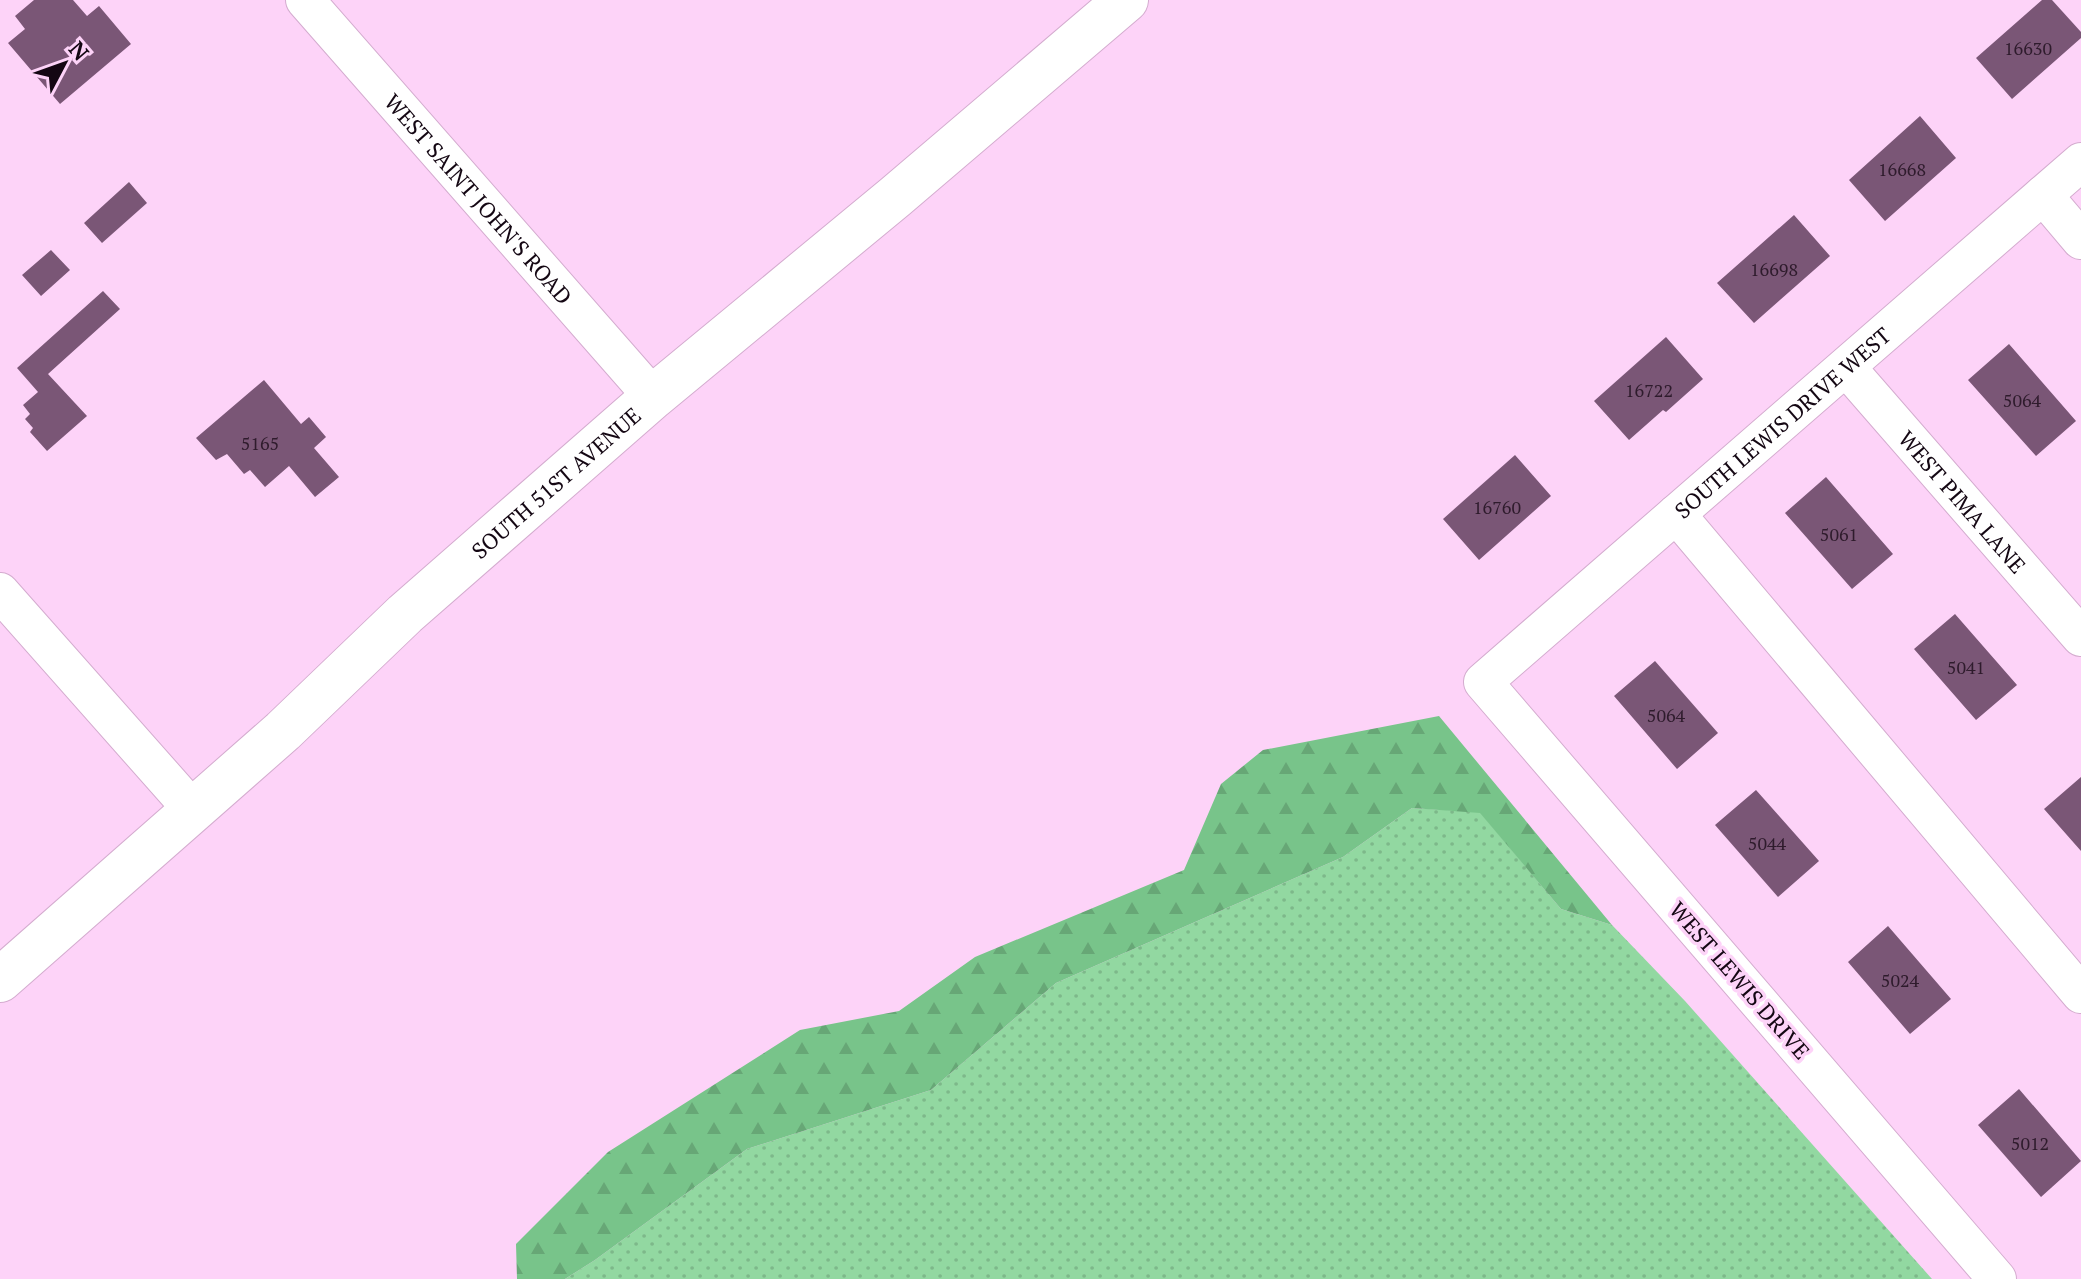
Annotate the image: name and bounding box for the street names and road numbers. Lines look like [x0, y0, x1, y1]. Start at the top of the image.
street label: WEST SAINT JOHN'S ROAD [379, 87, 579, 310]
street label: SOUTH LEWIS DRIVE WEST [1668, 320, 1897, 524]
street label: SOUTH 51ST AVENUE [465, 400, 646, 564]
street label: WEST PIMA LANE [1893, 424, 2033, 579]
street label: WEST LEWIS DRIVE [1664, 895, 1816, 1065]

